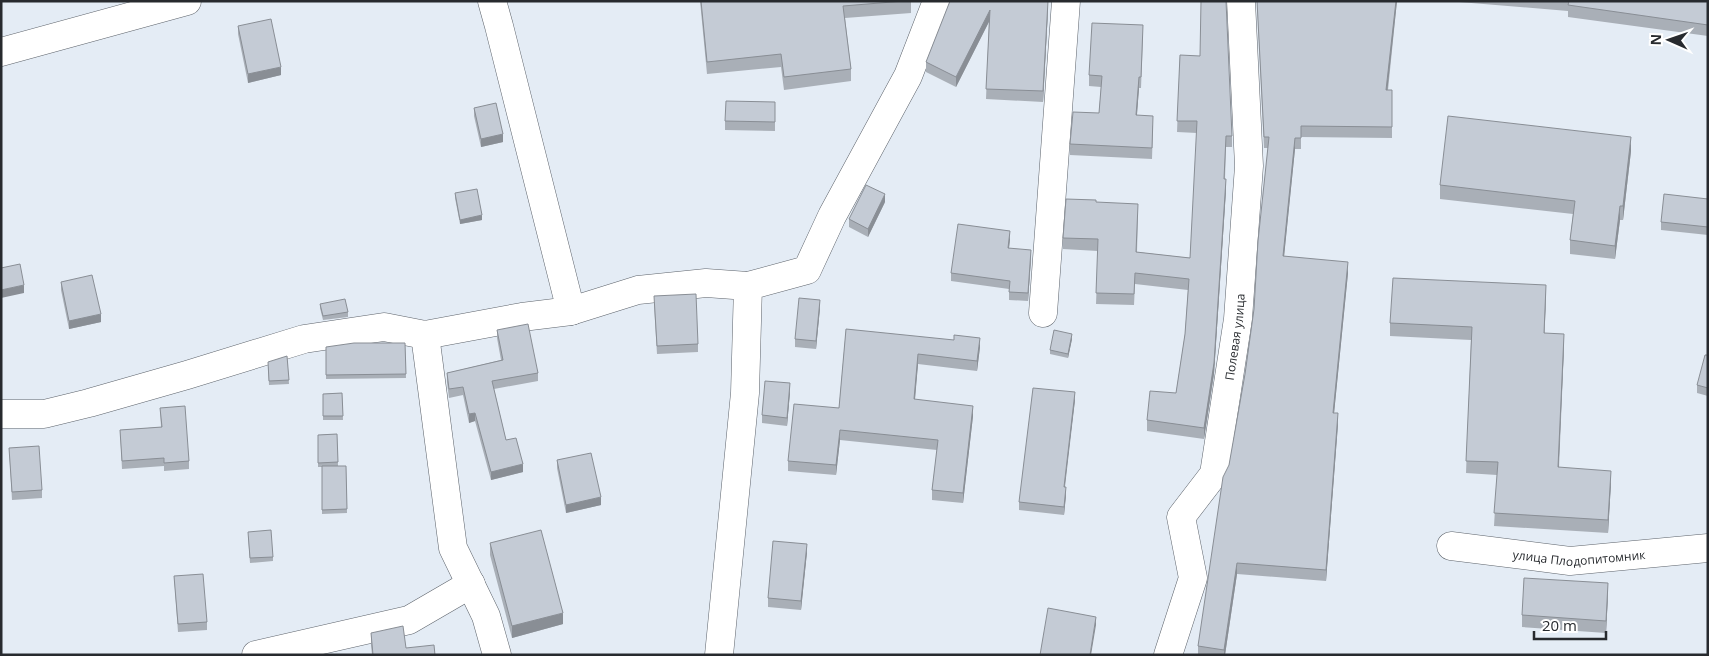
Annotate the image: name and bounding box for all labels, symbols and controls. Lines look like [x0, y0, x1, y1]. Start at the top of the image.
north arrow [1644, 15, 1694, 65]
text: N [1646, 34, 1665, 46]
street label: Полевая улица [1220, 293, 1248, 382]
street label: улица Плодопитомник [1512, 545, 1647, 570]
scale bar [1534, 608, 1606, 640]
text: 20 m [1542, 615, 1577, 635]

